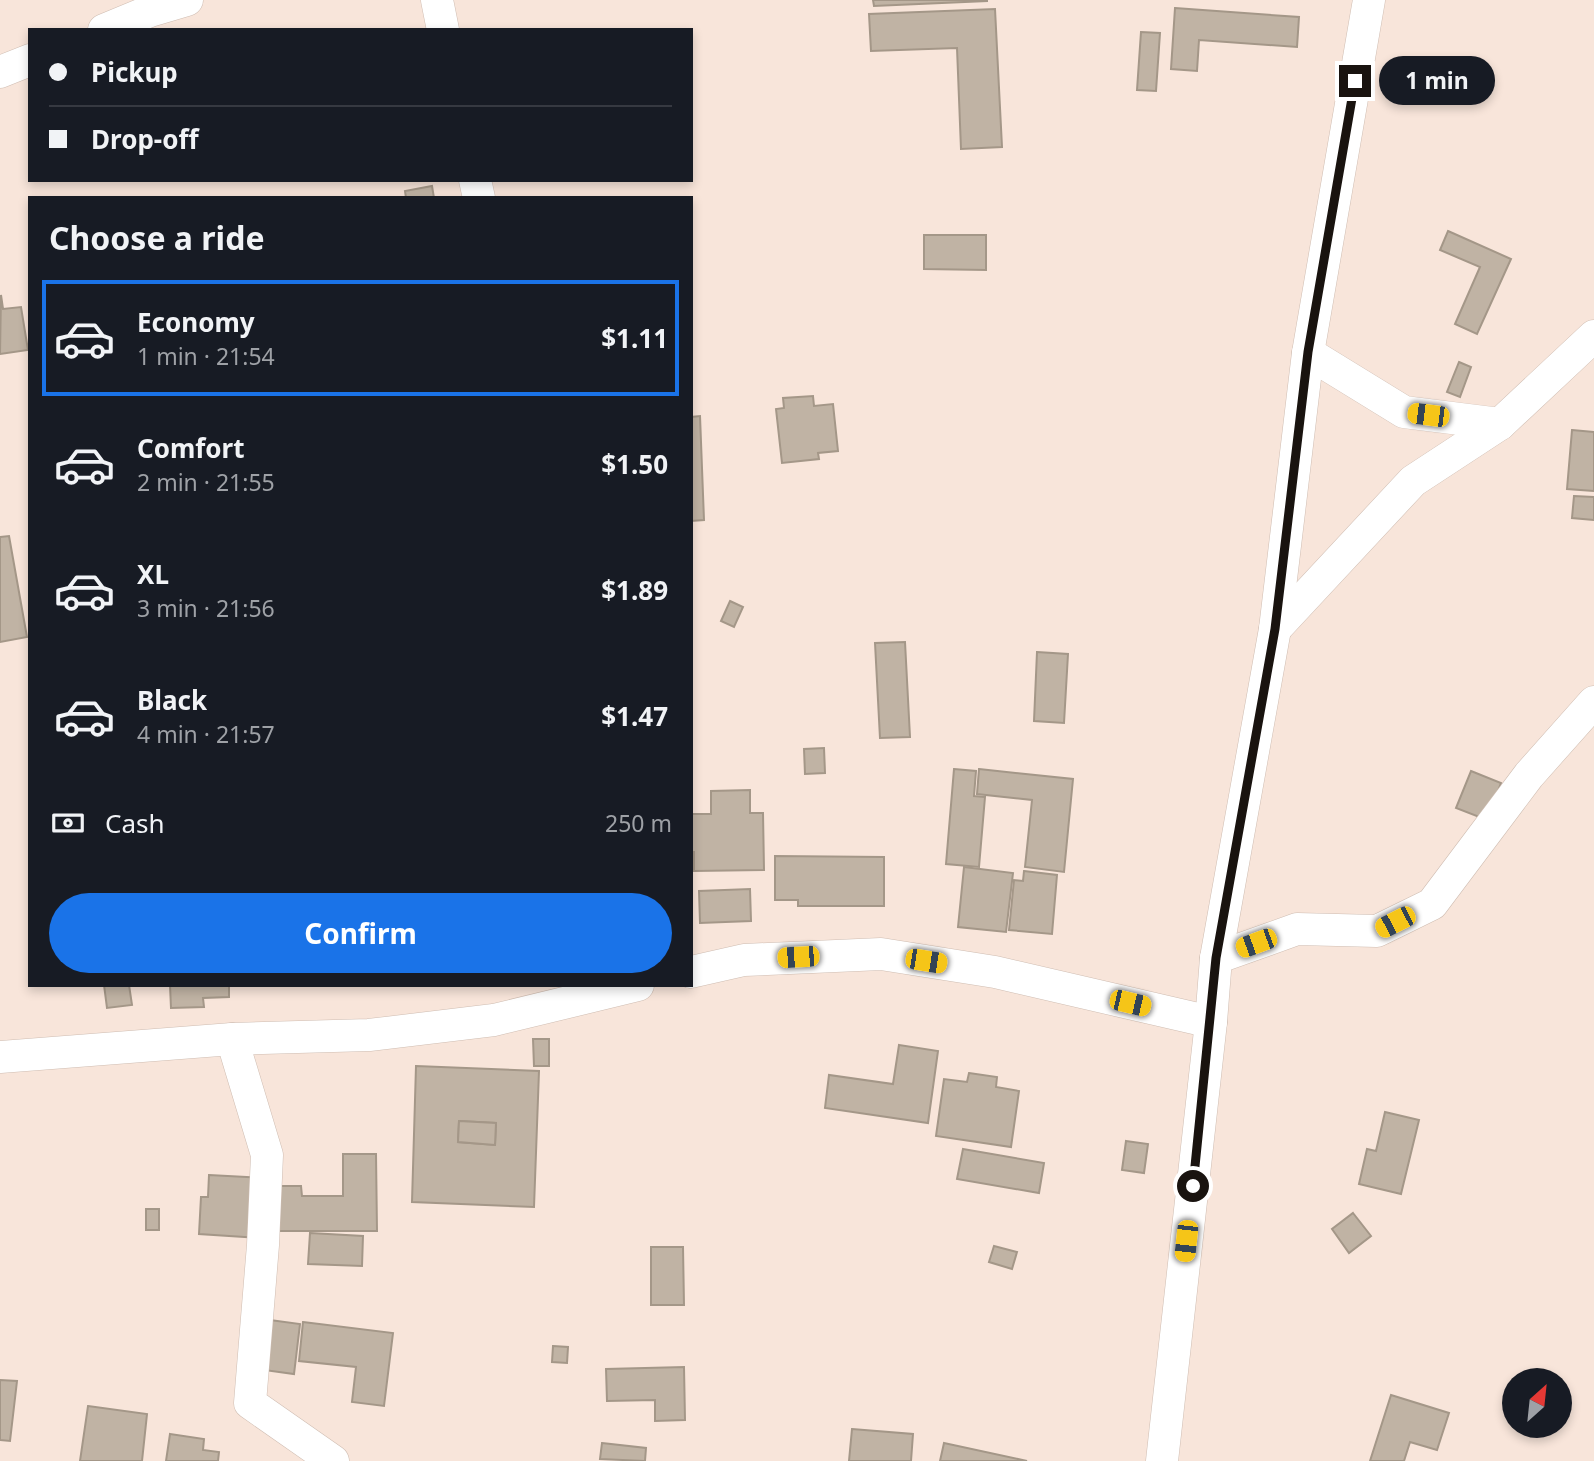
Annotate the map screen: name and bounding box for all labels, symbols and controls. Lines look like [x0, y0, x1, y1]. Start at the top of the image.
text: Pickup [91, 54, 178, 90]
callout: 1 min [1380, 56, 1495, 106]
text: 1 min [1405, 64, 1469, 96]
route end [1339, 65, 1371, 97]
text: Drop-off [91, 121, 198, 157]
text: Choose a ride [49, 216, 265, 259]
text: Economy [137, 304, 255, 340]
icon: car [53, 307, 116, 370]
text: $1.11 [601, 320, 668, 356]
text: 1 min · 21:54 [137, 340, 275, 372]
car [1406, 402, 1451, 428]
text: Comfort [137, 430, 245, 466]
icon: car [53, 433, 116, 496]
text: $1.50 [601, 446, 668, 482]
text: 2 min · 21:55 [137, 466, 275, 498]
text: XL [137, 556, 169, 592]
icon: car [53, 559, 116, 622]
text: $1.89 [601, 572, 668, 608]
text: 3 min · 21:56 [137, 592, 275, 624]
text: Black [137, 682, 207, 718]
icon: car [53, 685, 116, 748]
text: $1.47 [601, 698, 668, 734]
text: 4 min · 21:57 [137, 718, 275, 750]
icon: cash [49, 804, 87, 842]
text: Cash [105, 805, 165, 841]
text: 250 m [605, 807, 672, 839]
button: Confirm [49, 893, 672, 973]
car [1372, 903, 1419, 941]
car [1233, 926, 1280, 960]
car [777, 945, 820, 969]
car [904, 947, 949, 975]
car [1108, 988, 1153, 1018]
route start [1177, 1170, 1209, 1202]
car [1174, 1219, 1199, 1263]
north arrow [1502, 1368, 1572, 1438]
map controls [1502, 1368, 1572, 1438]

